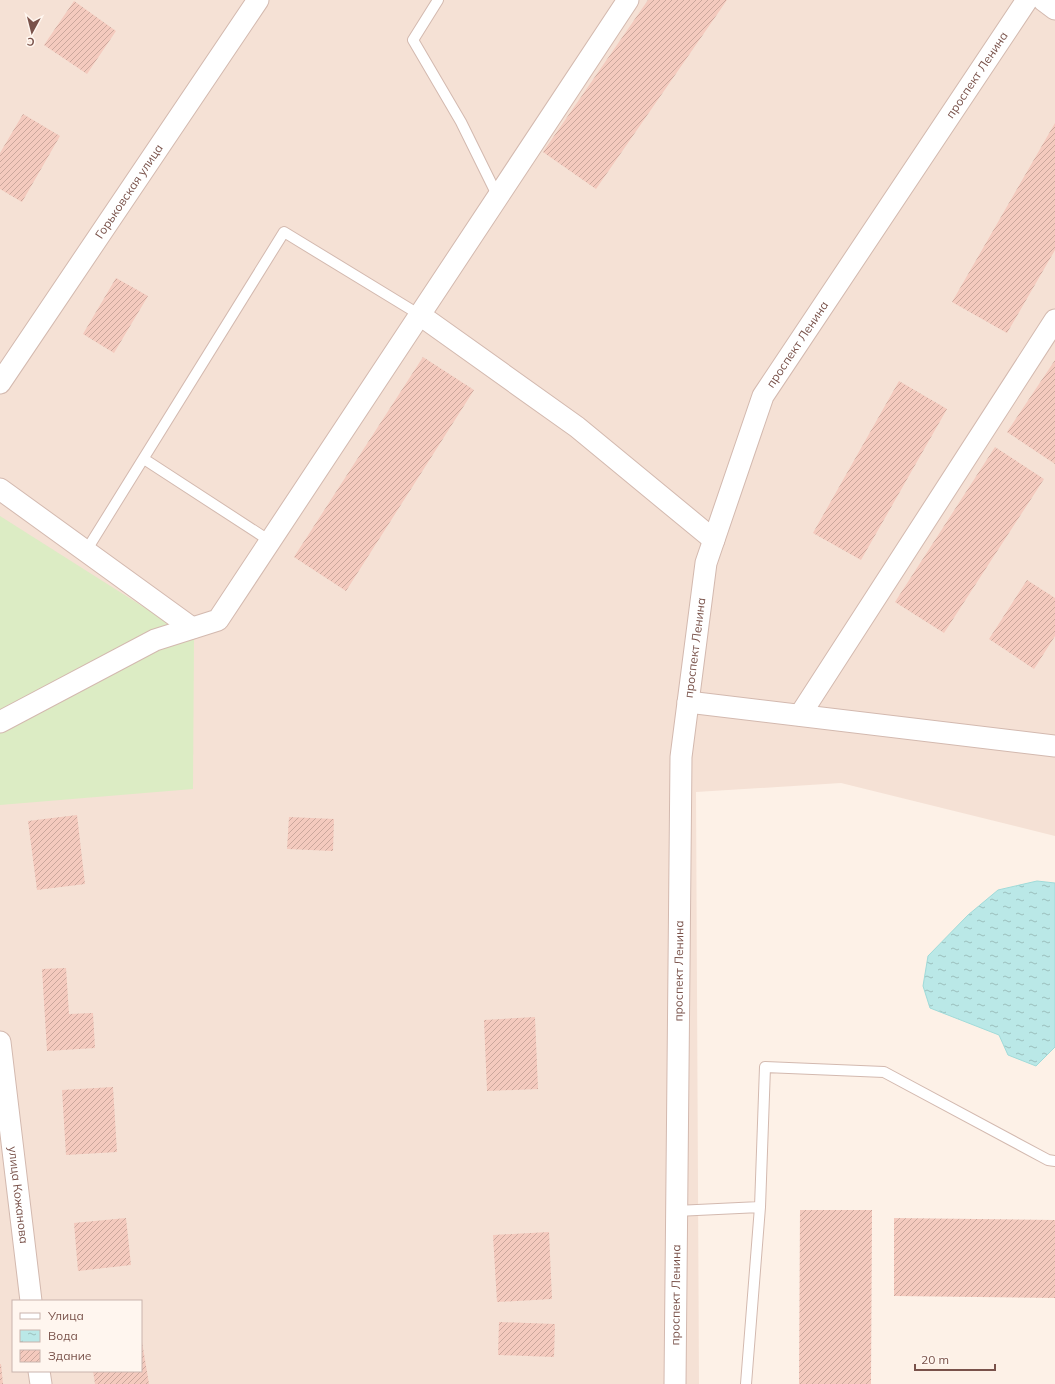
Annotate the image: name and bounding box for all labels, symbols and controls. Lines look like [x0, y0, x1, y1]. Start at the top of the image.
north arrow [12, 12, 52, 52]
street label: проспект Ленина [942, 28, 1011, 121]
text: С [26, 34, 35, 49]
street label: Горьковская улица [91, 141, 166, 241]
street label: проспект Ленина [763, 298, 831, 390]
street label: проспект Ленина [681, 597, 708, 699]
street label: проспект Ленина [670, 920, 686, 1022]
street label: улица Кожанова [6, 1145, 32, 1244]
street label: проспект Ленина [667, 1244, 683, 1346]
legend [12, 1300, 142, 1372]
text: Улица [47, 1308, 84, 1323]
text: Вода [48, 1328, 78, 1343]
scale bar [915, 1346, 995, 1372]
text: Здание [48, 1348, 92, 1363]
text: 20 m [921, 1352, 949, 1367]

